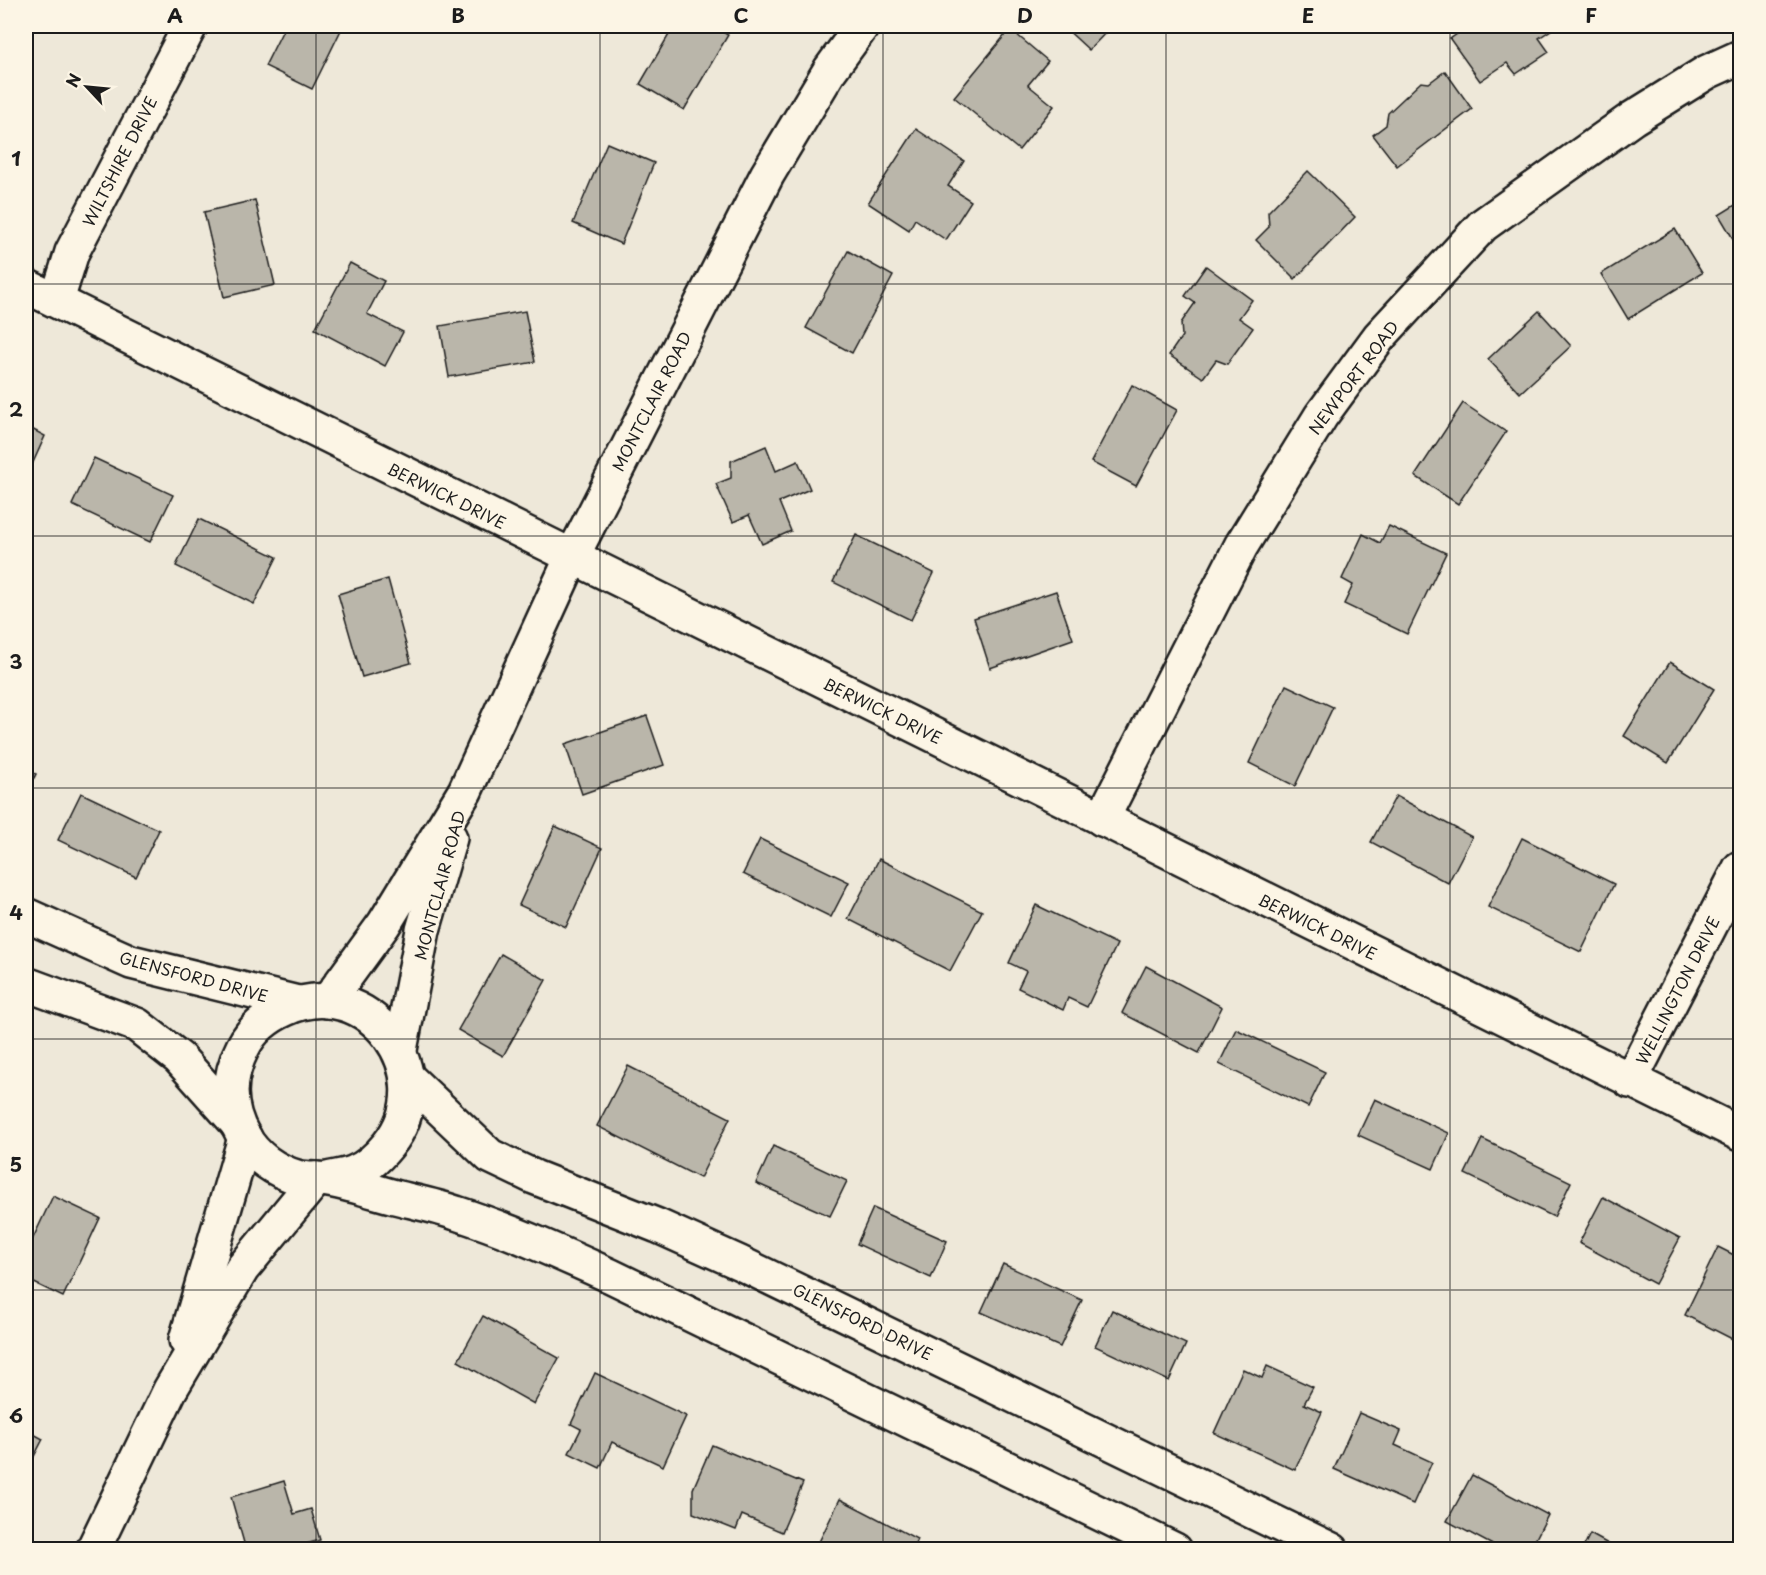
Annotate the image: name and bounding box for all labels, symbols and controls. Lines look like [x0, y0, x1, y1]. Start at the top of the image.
text: A [167, 0, 183, 30]
text: B [451, 0, 465, 30]
text: C [733, 0, 749, 30]
text: D [1017, 0, 1033, 30]
text: E [1302, 0, 1314, 30]
text: F [1585, 0, 1597, 30]
north arrow [57, 57, 117, 117]
text: N [59, 69, 86, 91]
street label: WILTSHIRE DRIVE [76, 92, 162, 230]
text: 1 [11, 143, 21, 173]
street label: NEWPORT ROAD [1302, 315, 1404, 439]
street label: MONTCLAIR ROAD [605, 327, 697, 475]
text: 2 [9, 394, 23, 424]
street label: BERWICK DRIVE [384, 456, 510, 534]
text: 3 [9, 646, 23, 676]
street label: BERWICK DRIVE [820, 671, 946, 749]
street label: MONTCLAIR ROAD [408, 808, 470, 962]
street label: BERWICK DRIVE [1255, 887, 1381, 965]
text: 4 [9, 897, 23, 927]
street label: WELLINGTON DRIVE [1629, 912, 1725, 1068]
street label: GLENSFORD DRIVE [117, 945, 271, 1007]
text: 5 [10, 1149, 22, 1179]
street label: GLENSFORD DRIVE [789, 1277, 937, 1365]
text: 6 [9, 1400, 23, 1430]

